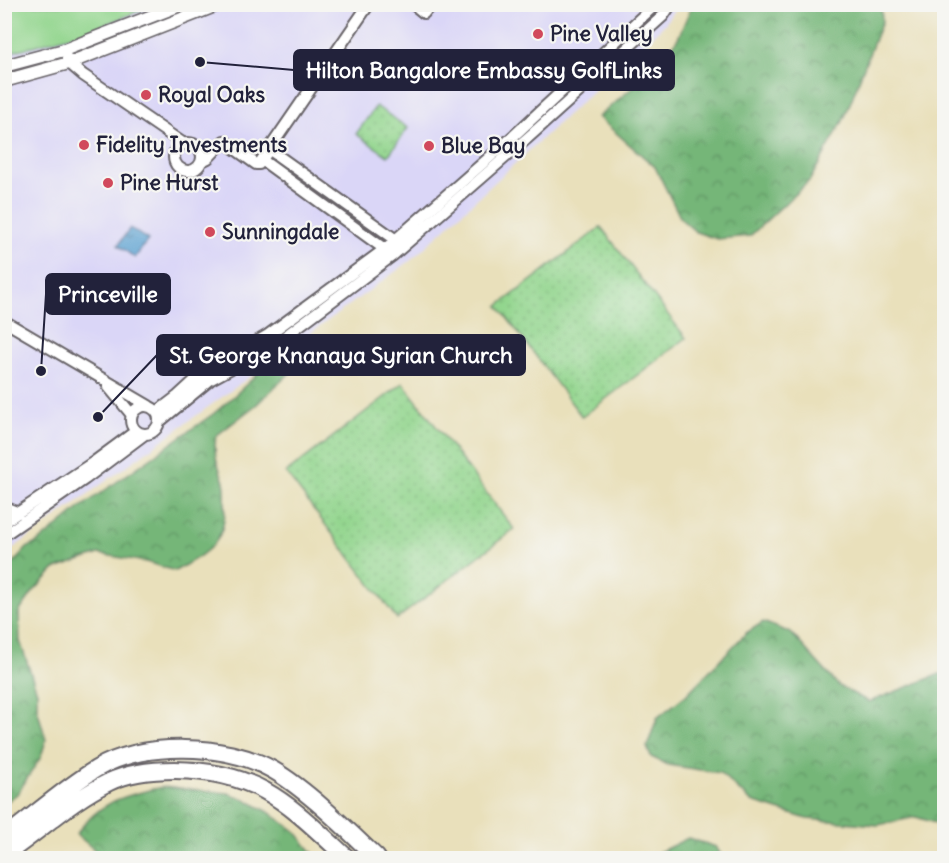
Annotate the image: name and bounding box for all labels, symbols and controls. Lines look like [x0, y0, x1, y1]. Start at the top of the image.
place label: Pine Valley [550, 20, 653, 47]
marker: Pine Valley [531, 27, 545, 41]
callout: Hilton Bangalore Embassy GolfLinks [294, 50, 674, 90]
text: Hilton Bangalore Embassy GolfLinks [306, 56, 662, 84]
place label: Royal Oaks [158, 81, 266, 108]
marker: Royal Oaks [139, 88, 153, 102]
place label: Fidelity Investments [96, 131, 287, 158]
place label: Blue Bay [441, 132, 526, 159]
marker: Fidelity Investments [77, 138, 91, 152]
marker: Blue Bay [422, 139, 436, 153]
place label: Pine Hurst [120, 169, 219, 196]
marker: Pine Hurst [101, 176, 115, 190]
place label: Sunningdale [222, 218, 339, 245]
marker: Sunningdale [203, 225, 217, 239]
callout: Princeville [46, 274, 170, 314]
text: Princeville [58, 280, 158, 308]
callout: St. George Knanaya Syrian Church [157, 335, 525, 375]
text: St. George Knanaya Syrian Church [169, 341, 513, 369]

